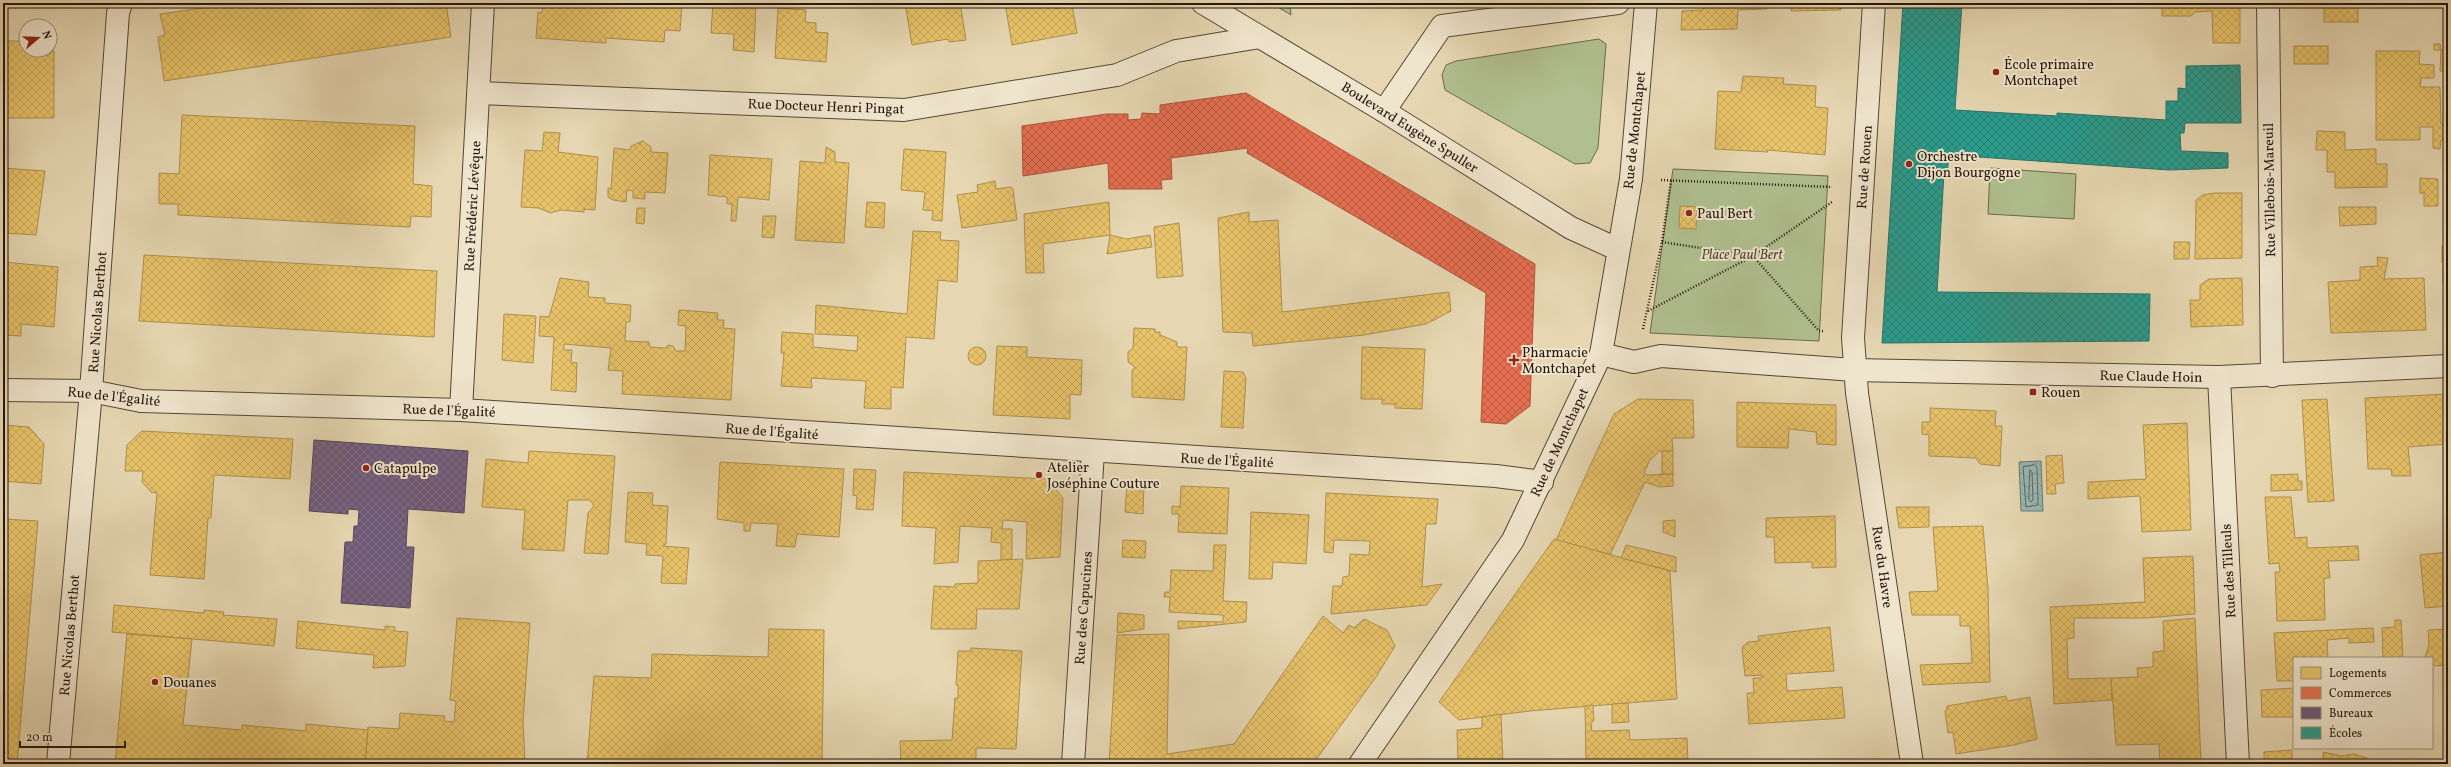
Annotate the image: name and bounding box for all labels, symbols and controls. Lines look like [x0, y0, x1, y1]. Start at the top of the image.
north arrow [18, 18, 58, 58]
text: N [38, 29, 54, 41]
place label: École primaire Montchapet [2004, 56, 2094, 91]
marker: École primaire Montchapet [1991, 67, 2001, 77]
street label: Rue de Montchapet [1620, 70, 1651, 190]
street label: Boulevard Eugène Spuller [1337, 78, 1481, 178]
street label: Rue Docteur Henri Pingat [747, 95, 905, 120]
street label: Rue Villebois-Mareuil [2260, 123, 2281, 257]
street label: Rue de Rouen [1853, 125, 1878, 210]
street label: Rue Frédéric Lévêque [461, 140, 486, 272]
place label: Orchestre Dijon Bourgogne [1917, 148, 2021, 183]
marker: Orchestre Dijon Bourgogne [1904, 159, 1914, 169]
place label: Paul Bert [1697, 205, 1753, 224]
marker: Paul Bert [1684, 208, 1694, 218]
park label: Place Paul Bert [1701, 246, 1783, 265]
street label: Rue Nicolas Berthot [85, 251, 112, 374]
place label: Pharmacie Montchapet [1522, 344, 1596, 379]
marker: Pharmacie Montchapet [1509, 355, 1519, 365]
street label: Rue Claude Hoin [2099, 367, 2203, 388]
street label: Rue de l'Égalité [66, 383, 162, 412]
place label: Rouen [2041, 384, 2081, 403]
street label: Rue de Montchapet [1527, 385, 1594, 500]
marker: Rouen [2028, 387, 2038, 397]
street label: Rue de l'Égalité [402, 400, 496, 423]
street label: Rue de l'Égalité [725, 420, 820, 445]
street label: Rue de l'Égalité [1180, 450, 1274, 473]
place label: Atelier Joséphine Couture [1047, 459, 1160, 494]
place label: Catapulpe [374, 460, 437, 479]
marker: Catapulpe [361, 463, 371, 473]
marker: Atelier Joséphine Couture [1034, 470, 1044, 480]
street label: Rue des Tilleuls [2218, 523, 2241, 619]
street label: Rue du Havre [1866, 525, 1897, 610]
street label: Rue des Capucines [1071, 551, 1098, 665]
street label: Rue Nicolas Berthot [56, 574, 85, 697]
legend [2293, 657, 2433, 749]
text: Logements [2329, 666, 2387, 682]
place label: Douanes [163, 674, 217, 693]
marker: Douanes [150, 677, 160, 687]
text: Commerces [2329, 686, 2391, 702]
text: Bureaux [2329, 706, 2373, 722]
scale bar [20, 723, 125, 749]
text: Écoles [2329, 725, 2362, 742]
text: 20 m [26, 730, 53, 746]

